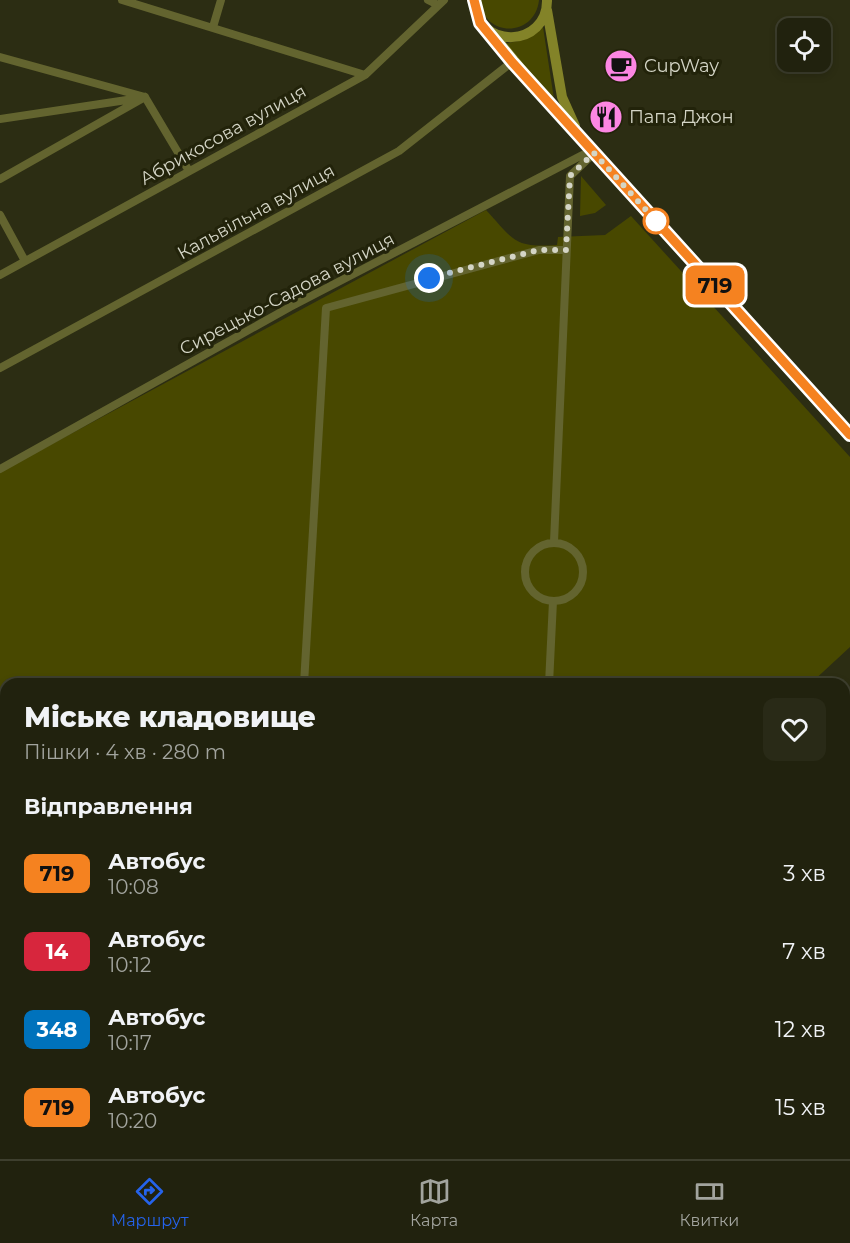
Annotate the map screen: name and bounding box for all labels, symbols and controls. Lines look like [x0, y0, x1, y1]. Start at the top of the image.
map controls [777, 18, 831, 72]
button: locate [777, 18, 831, 72]
cafe icon: CupWay [603, 48, 639, 84]
place label: CupWay [644, 55, 719, 77]
street label: Абрикосова вулиця [136, 80, 310, 190]
restaurant icon: Папа Джон [588, 99, 624, 135]
place label: Папа Джон [629, 106, 734, 128]
street label: Кальвільна вулиця [173, 160, 339, 264]
unlabelled marker [643, 208, 669, 234]
street label: Сирецько-Садова вулиця [176, 228, 398, 360]
your location [414, 263, 444, 293]
line badge: 719 [680, 266, 750, 304]
text: 719 [698, 273, 732, 298]
button: heart [763, 698, 826, 761]
text: Міське кладовище [24, 700, 316, 734]
text: Пішки · 4 хв · 280 m [24, 740, 226, 764]
text: Відправлення [24, 793, 193, 820]
text: Автобус [108, 848, 206, 875]
text: 3 хв [783, 860, 826, 887]
text: 719 [40, 861, 74, 886]
text: 10:08 [108, 875, 159, 899]
text: Автобус [108, 926, 206, 953]
text: 7 хв [782, 938, 826, 965]
text: 14 [46, 939, 68, 964]
text: 10:12 [108, 953, 151, 977]
text: Автобус [108, 1004, 206, 1031]
text: 12 хв [775, 1016, 826, 1043]
text: 348 [37, 1017, 77, 1042]
text: 10:17 [108, 1031, 152, 1055]
text: Автобус [108, 1082, 206, 1109]
text: 15 хв [775, 1094, 826, 1121]
text: 719 [40, 1095, 74, 1120]
text: 10:20 [108, 1109, 157, 1133]
tab: Маршрут [111, 1175, 189, 1230]
tab: Карта [410, 1175, 458, 1230]
tab: Квитки [680, 1175, 739, 1230]

